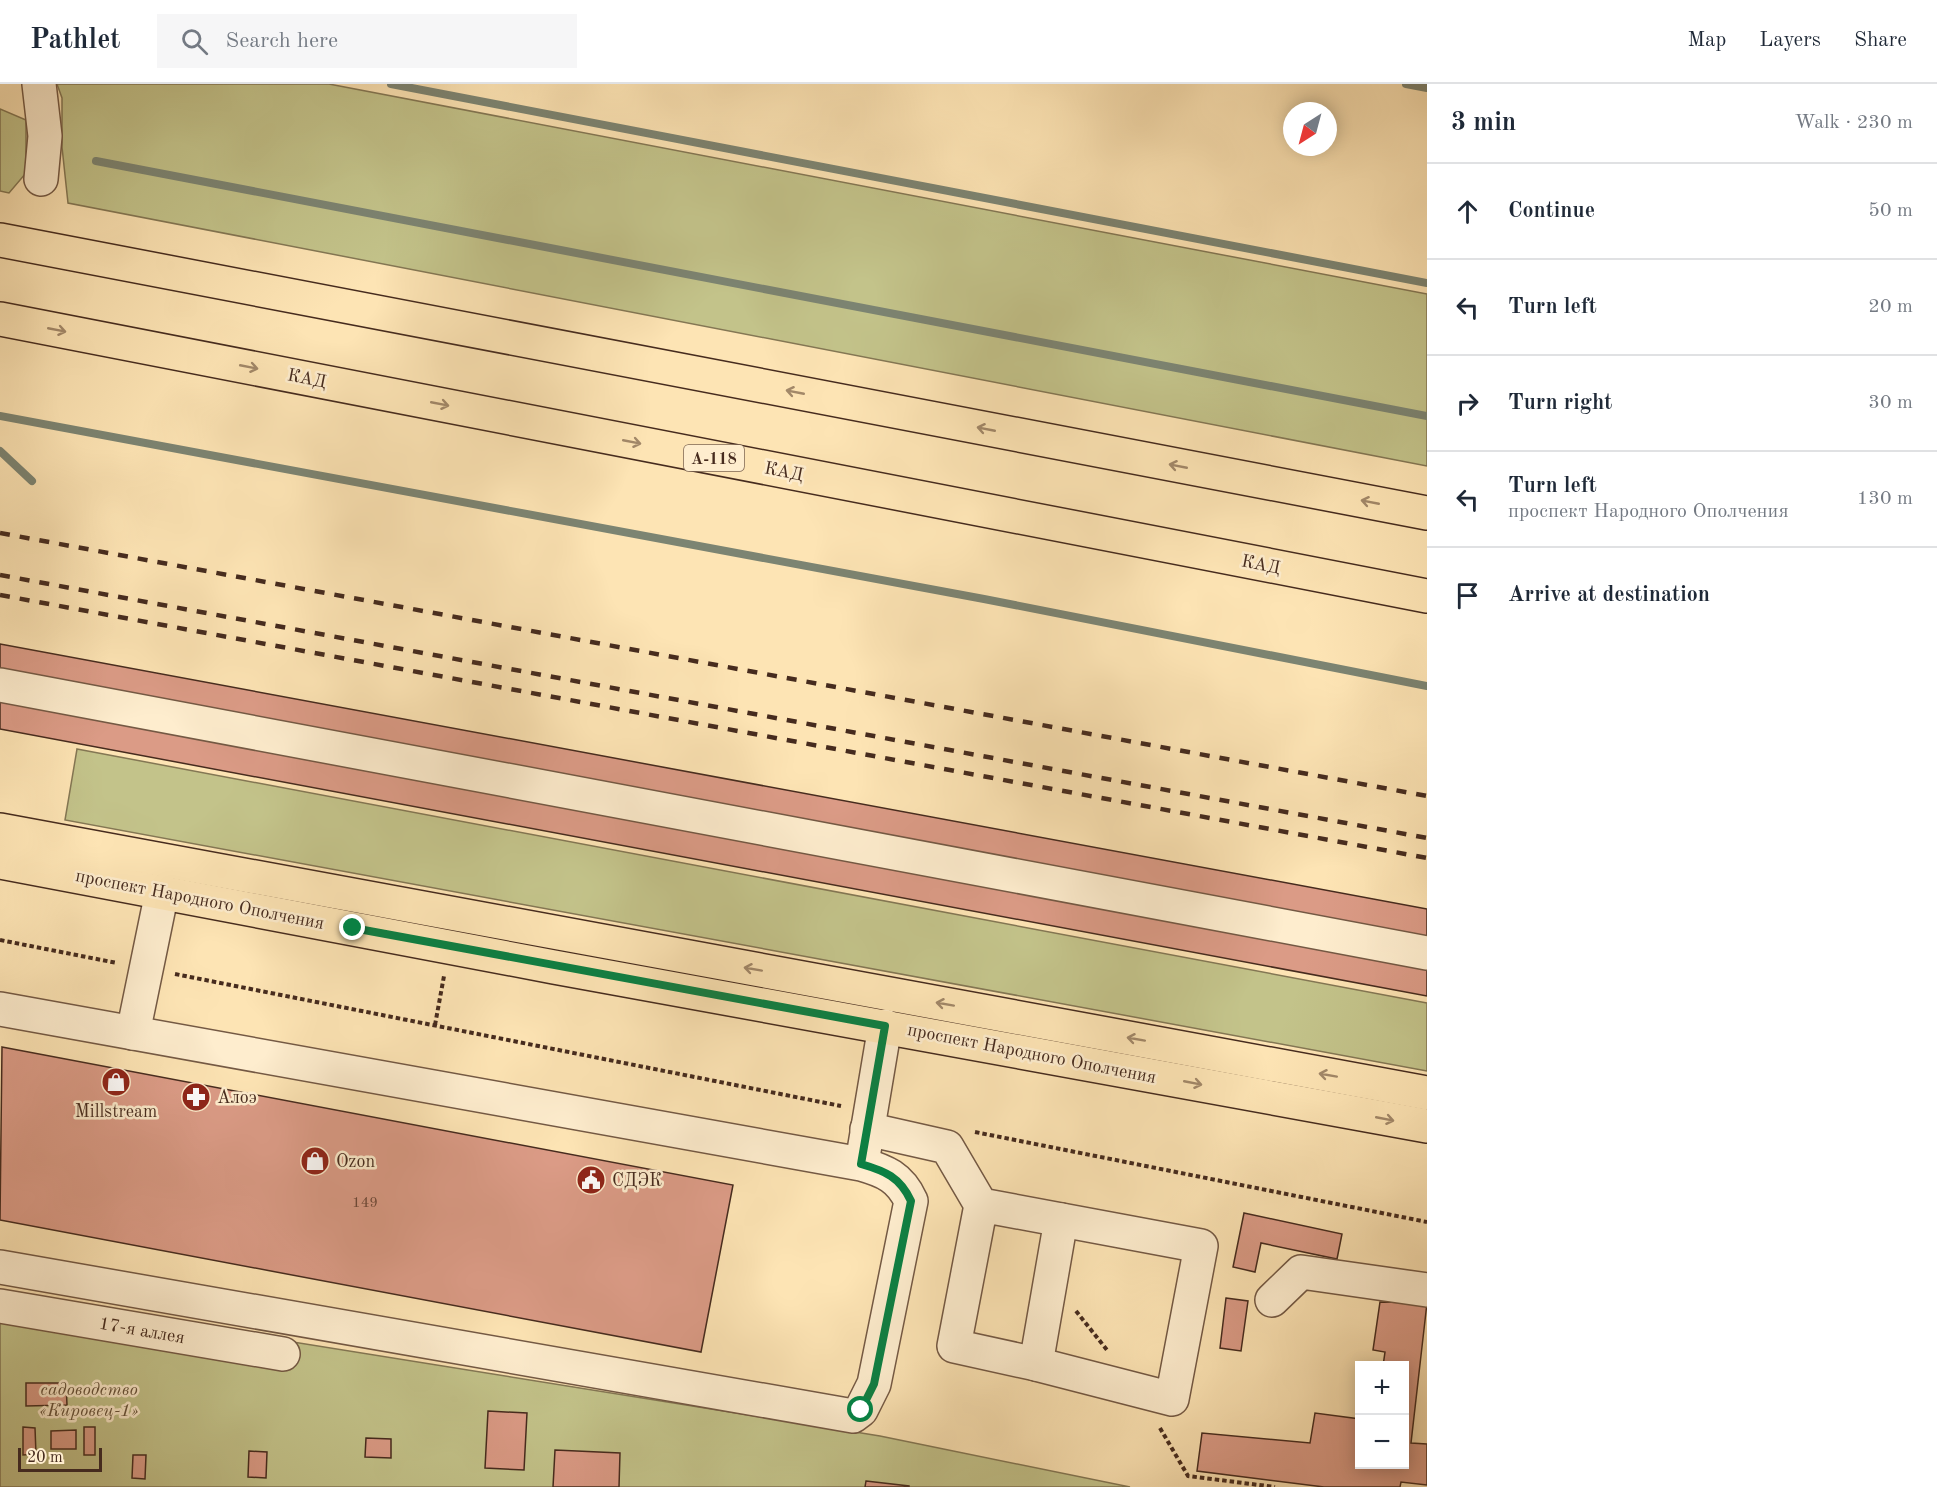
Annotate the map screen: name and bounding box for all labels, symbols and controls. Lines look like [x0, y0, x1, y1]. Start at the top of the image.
search box [157, 14, 577, 68]
icon: search [178, 25, 211, 58]
text: Pathlet [30, 27, 121, 55]
text: Search here [226, 30, 338, 52]
text: Map [1687, 30, 1726, 51]
text: Layers [1759, 30, 1821, 51]
text: Share [1854, 30, 1907, 51]
north arrow [1283, 102, 1337, 156]
text: 3 min [1451, 110, 1516, 136]
text: Walk · 230 m [1794, 113, 1913, 133]
icon: ahead [1451, 195, 1484, 228]
text: Continue [1508, 200, 1595, 222]
text: 50 m [1868, 201, 1913, 221]
icon: left [1451, 291, 1484, 324]
text: Turn left [1508, 296, 1597, 318]
text: 20 m [1868, 297, 1913, 317]
one-way arrow [47, 325, 67, 336]
one-way arrow [239, 362, 258, 373]
street label: КАД [286, 366, 328, 392]
one-way arrow [786, 386, 805, 397]
icon: right [1451, 387, 1484, 420]
text: Turn right [1508, 392, 1612, 414]
text: 30 m [1868, 393, 1913, 413]
one-way arrow [430, 399, 450, 410]
one-way arrow [977, 423, 997, 434]
one-way arrow [621, 437, 641, 448]
road number: А-118 [684, 445, 744, 471]
street label: КАД [763, 459, 805, 485]
one-way arrow [1169, 460, 1188, 471]
text: Turn left [1508, 475, 1597, 497]
icon: left [1451, 483, 1484, 516]
text: 130 m [1857, 489, 1913, 509]
one-way arrow [1360, 496, 1380, 507]
text: проспект Народного Ополчения [1508, 502, 1789, 522]
street label: КАД [1240, 552, 1282, 578]
icon: arrive [1451, 579, 1484, 612]
text: Arrive at destination [1508, 584, 1710, 606]
street label: проспект Народного Ополчения [74, 867, 326, 933]
route end [339, 914, 365, 940]
one-way arrow [744, 963, 763, 974]
one-way arrow [935, 998, 955, 1009]
street label: проспект Народного Ополчения [906, 1021, 1158, 1087]
one-way arrow [1127, 1033, 1147, 1044]
shop icon: Millstream [100, 1066, 132, 1098]
one-way arrow [1319, 1069, 1338, 1080]
one-way arrow [1183, 1078, 1202, 1089]
pharmacy icon: Алоэ [180, 1081, 212, 1113]
place label: Алоэ [217, 1089, 257, 1107]
place label: Millstream [75, 1103, 157, 1121]
one-way arrow [1375, 1114, 1394, 1125]
shop icon: Ozon [299, 1145, 331, 1177]
place label: Ozon [336, 1153, 375, 1171]
public building icon: СДЭК [575, 1164, 607, 1196]
place label: СДЭК [612, 1172, 662, 1190]
house number: 149 [352, 1196, 378, 1211]
street label: 17-я аллея [98, 1315, 186, 1347]
map controls [1355, 1361, 1409, 1469]
button: + [1355, 1361, 1409, 1415]
park label: садоводство «Кировец-1» [39, 1381, 139, 1420]
route start [847, 1396, 873, 1422]
button: − [1355, 1415, 1409, 1469]
scale bar [18, 1445, 102, 1472]
text: 20 m [27, 1450, 63, 1466]

